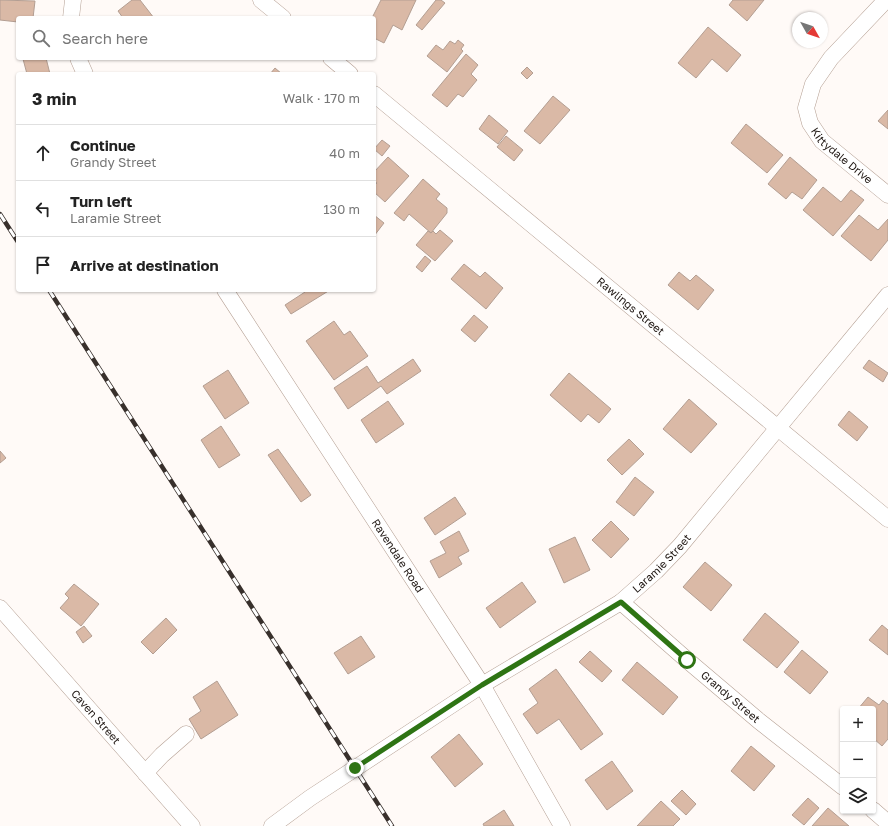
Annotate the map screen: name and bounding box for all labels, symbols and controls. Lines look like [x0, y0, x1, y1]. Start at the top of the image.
north arrow [792, 12, 828, 48]
search box [16, 16, 376, 60]
icon: search [30, 27, 52, 49]
text: Search here [62, 29, 148, 47]
text: 3 min [32, 88, 76, 109]
text: Walk · 170 m [283, 90, 360, 106]
street label: Kittydale Drive [809, 125, 876, 186]
text: Continue [70, 136, 136, 154]
icon: ahead [32, 142, 54, 164]
text: 40 m [329, 145, 360, 161]
text: Grandy Street [70, 154, 156, 170]
text: Turn left [70, 192, 132, 210]
icon: left [32, 198, 54, 220]
text: 130 m [323, 201, 360, 217]
text: Laramie Street [70, 210, 161, 226]
icon: arrive [32, 254, 54, 276]
text: Arrive at destination [70, 256, 219, 274]
street label: Rawlings Street [595, 274, 667, 337]
street label: Ravendale Road [370, 516, 427, 595]
street label: Laramie Street [629, 531, 693, 595]
route start [678, 651, 696, 669]
street label: Grandy Street [699, 668, 763, 725]
street label: Caven Street [69, 687, 124, 746]
map controls [840, 706, 876, 814]
button: + [840, 706, 876, 742]
button: − [840, 742, 876, 778]
route end [346, 759, 364, 777]
button: layers [840, 778, 876, 814]

